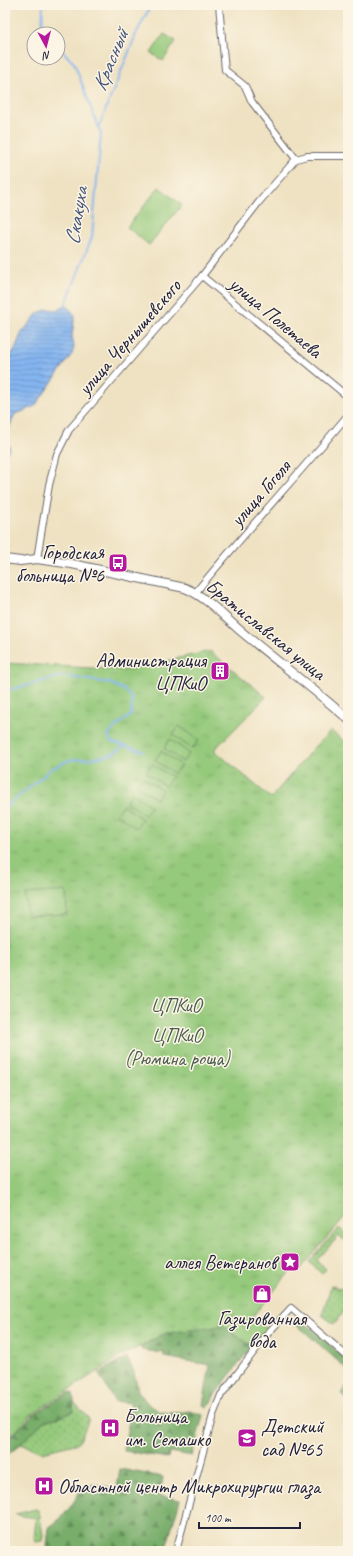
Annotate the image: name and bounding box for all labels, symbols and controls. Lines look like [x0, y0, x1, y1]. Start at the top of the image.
water label: Красный [86, 22, 136, 94]
north arrow [26, 26, 66, 66]
text: N [41, 49, 51, 64]
water label: Скакуха [59, 183, 94, 247]
street label: улица Полетаева [223, 271, 329, 365]
street label: улица Чернышевского [72, 274, 187, 401]
street label: улица Гоголя [224, 453, 297, 532]
place label: Городская больница №6 [16, 540, 105, 588]
bus stop icon: Городская больница №6 [107, 552, 129, 574]
street label: Братиславская улица [201, 573, 332, 687]
place label: Администрация ЦПКиО [96, 648, 208, 696]
building icon: Администрация ЦПКиО [209, 660, 231, 682]
park label: ЦПКиО [150, 993, 204, 1018]
park label: ЦПКиО (Рюмина роща) [124, 1023, 231, 1071]
place label: аллея Ветеранов [164, 1250, 280, 1275]
place icon: аллея Ветеранов [279, 1251, 301, 1273]
shop icon: Газированная вода [251, 1283, 273, 1305]
place label: Газированная вода [218, 1306, 308, 1354]
place label: Больница им. Семашко [124, 1404, 211, 1452]
place label: Детский сад №65 [261, 1414, 325, 1462]
hospital icon: Больница им. Семашко [99, 1417, 121, 1439]
school or university icon: Детский сад №65 [236, 1427, 258, 1449]
place label: Областной центр Микрохирургии глаза [58, 1474, 322, 1500]
hospital icon: Областной центр Микрохирургии глаза [33, 1475, 55, 1497]
scale bar [199, 1504, 300, 1530]
text: 100 m [205, 1510, 232, 1526]

